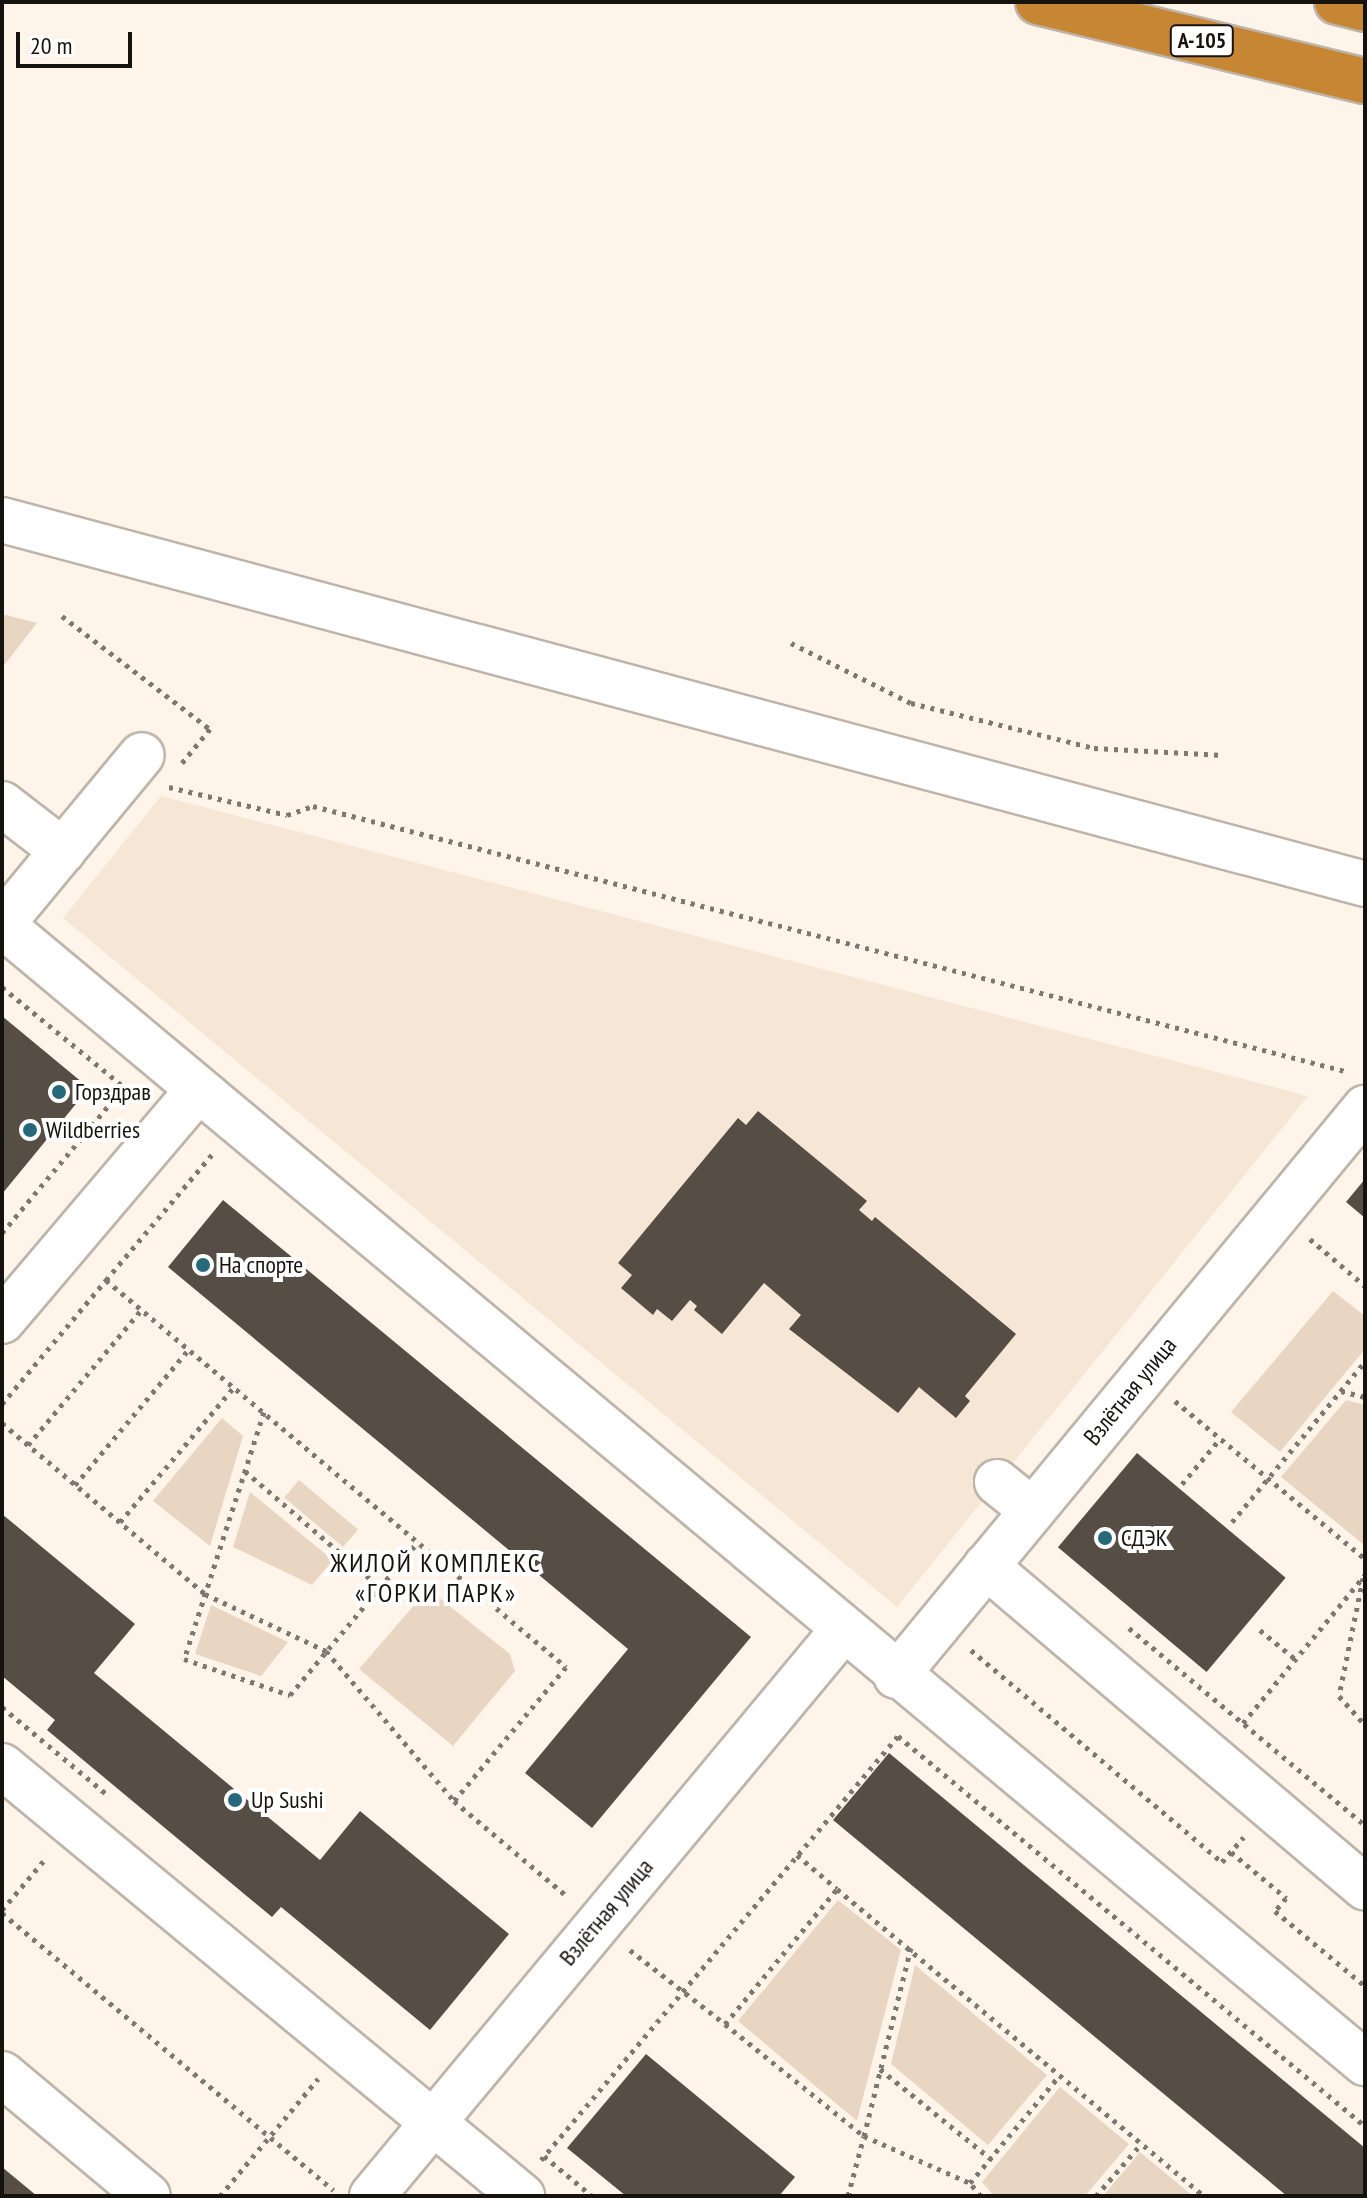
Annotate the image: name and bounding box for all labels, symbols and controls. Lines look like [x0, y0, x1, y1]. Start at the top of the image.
scale bar [20, 16, 136, 66]
road number: А-105 [1168, 23, 1236, 59]
text: 20 m [30, 30, 72, 61]
place label: Горздрав [75, 1078, 151, 1106]
marker: Горздрав [50, 1083, 68, 1101]
place label: Wildberries [46, 1116, 140, 1144]
marker: Wildberries [21, 1121, 39, 1139]
place label: На спорте [219, 1251, 303, 1279]
marker: На спорте [194, 1256, 212, 1274]
street label: Взлётная улица [1078, 1331, 1182, 1451]
place label: СДЭК [1121, 1524, 1168, 1552]
marker: СДЭК [1096, 1529, 1114, 1547]
district label: ЖИЛОЙ КОМПЛЕКС «ГОРКИ ПАРК» [330, 1547, 542, 1608]
place label: Up Sushi [251, 1786, 324, 1814]
marker: Up Sushi [226, 1791, 244, 1809]
street label: Взлётная улица [553, 1853, 659, 1971]

